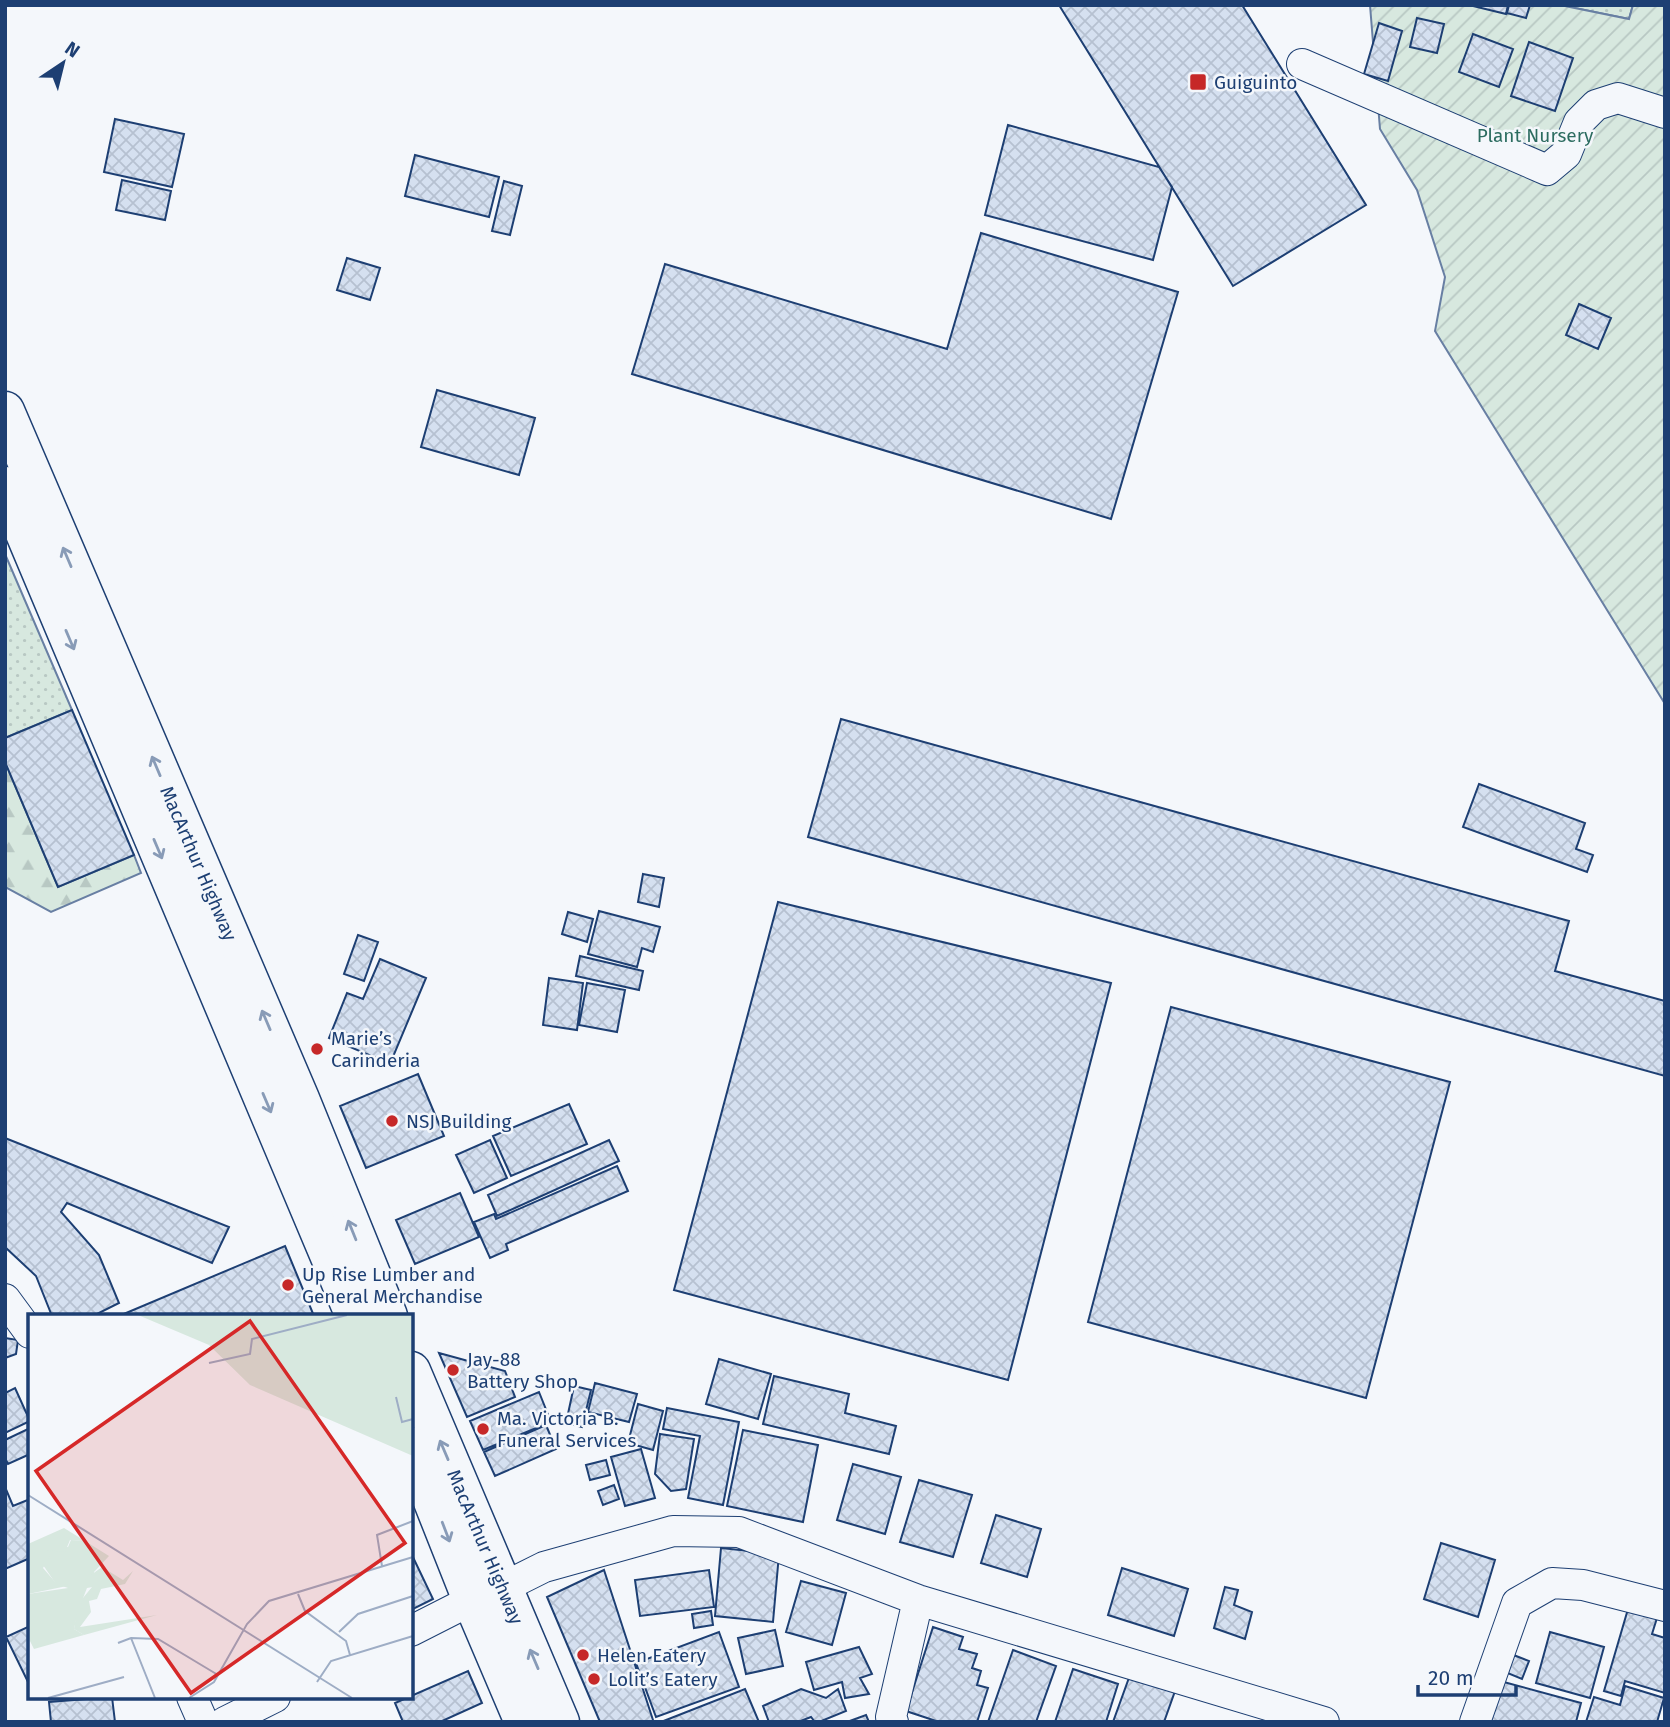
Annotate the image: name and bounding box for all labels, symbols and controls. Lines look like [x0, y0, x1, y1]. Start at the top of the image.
north arrow [28, 28, 98, 98]
text: N [61, 36, 84, 63]
place label: Guiguinto [1214, 71, 1297, 94]
marker: Guiguinto [1188, 72, 1208, 92]
park label: Plant Nursery [1477, 124, 1594, 147]
one-way arrow [60, 546, 73, 568]
one-way arrow [64, 628, 77, 650]
one-way arrow [149, 756, 162, 777]
street label: MacArthur Highway [156, 782, 242, 945]
one-way arrow [153, 838, 166, 859]
one-way arrow [259, 1010, 272, 1031]
place label: Marie’s Carinderia [331, 1027, 420, 1072]
marker: Marie’s Carinderia [309, 1041, 325, 1057]
one-way arrow [261, 1092, 274, 1114]
place label: NSJ Building [406, 1110, 511, 1133]
marker: NSJ Building [384, 1113, 400, 1129]
one-way arrow [344, 1220, 357, 1242]
place label: Up Rise Lumber and General Merchandise [302, 1263, 483, 1308]
marker: Up Rise Lumber and General Merchandise [280, 1277, 296, 1293]
inset map [28, 1314, 413, 1699]
place label: Jay-88 Battery Shop [467, 1348, 578, 1393]
marker: Jay-88 Battery Shop [445, 1362, 461, 1378]
place label: Ma. Victoria B. Funeral Services [497, 1407, 636, 1452]
marker: Ma. Victoria B. Funeral Services [475, 1421, 491, 1437]
one-way arrow [437, 1439, 450, 1461]
street label: MacArthur Highway [443, 1466, 529, 1628]
one-way arrow [441, 1520, 453, 1542]
place label: Helen Eatery [597, 1644, 707, 1667]
marker: Helen Eatery [575, 1647, 591, 1663]
one-way arrow [527, 1649, 540, 1670]
scale bar [1418, 1654, 1516, 1698]
text: 20 m [1428, 1665, 1474, 1691]
place label: Lolit’s Eatery [608, 1668, 718, 1691]
marker: Lolit’s Eatery [586, 1671, 602, 1687]

